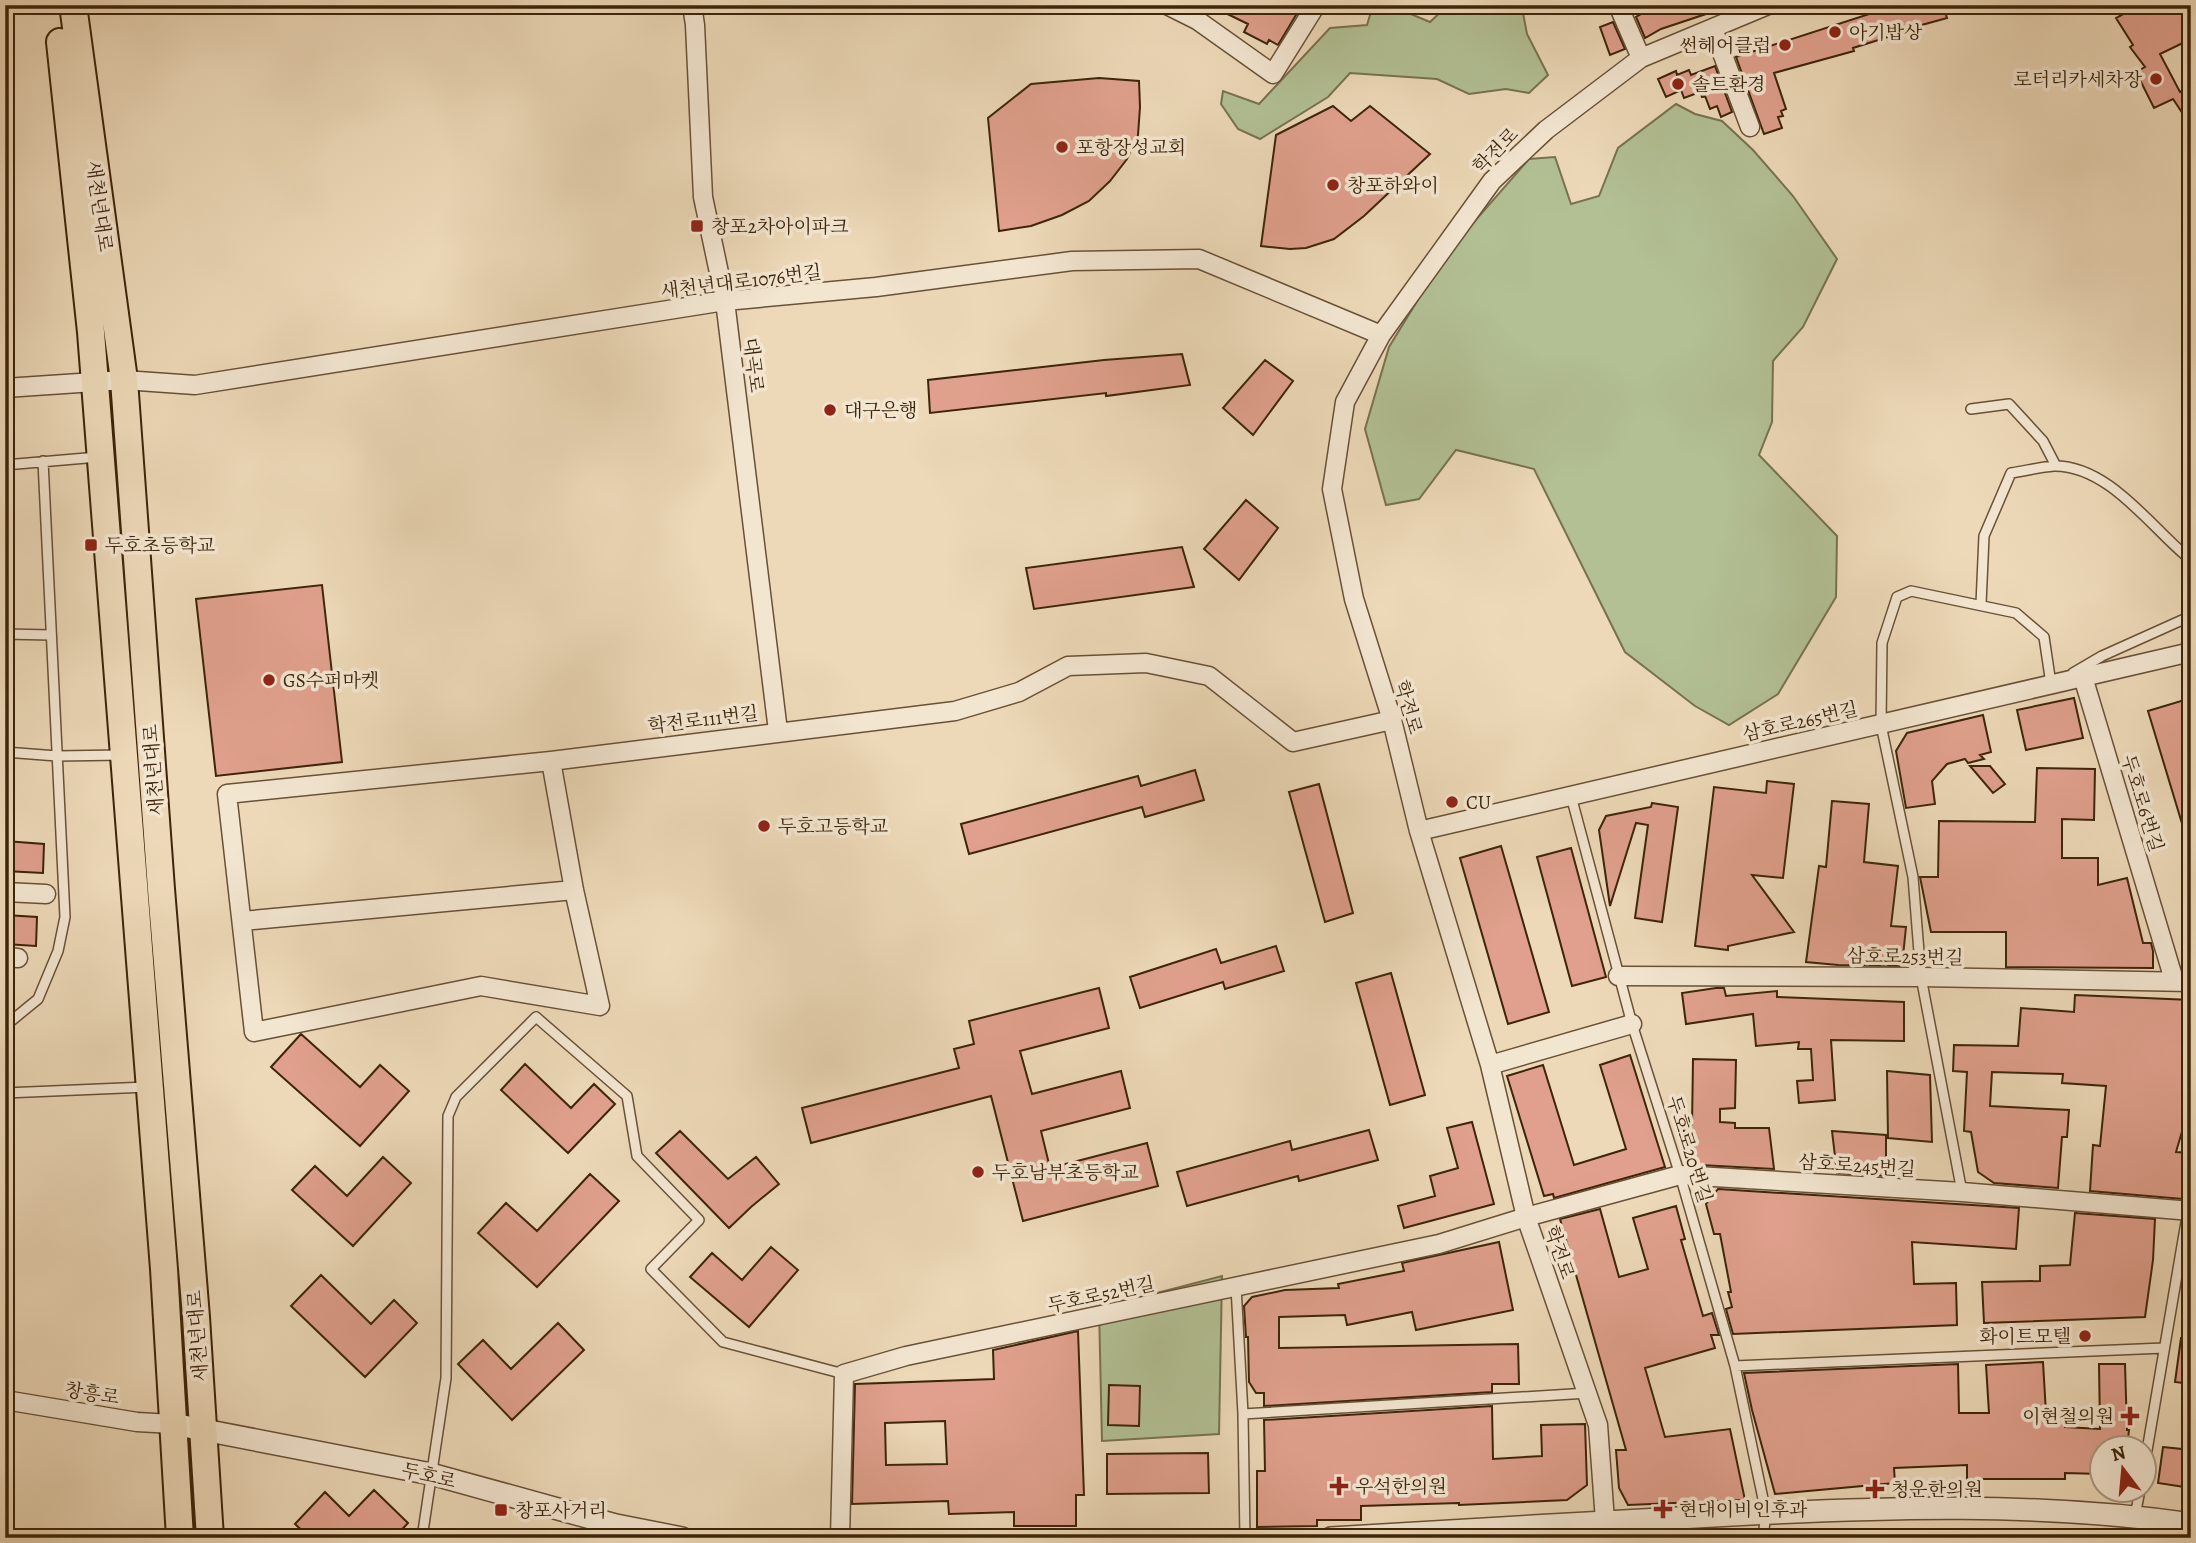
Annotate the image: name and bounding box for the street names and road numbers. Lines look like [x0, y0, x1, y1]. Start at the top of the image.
street label: 학전로 [1467, 122, 1524, 179]
street label: 새천년대로 [80, 159, 118, 253]
street label: 새천년대로1076번길 [659, 259, 823, 305]
street label: 대곡로 [737, 336, 769, 394]
street label: 학전로 [1388, 677, 1428, 737]
street label: 삼호로265번길 [1740, 696, 1861, 748]
street label: 학전로111번길 [646, 700, 760, 740]
street label: 새천년대로 [138, 723, 170, 817]
street label: 두호로6번길 [2115, 751, 2169, 855]
street label: 삼호로253번길 [1846, 943, 1964, 971]
street label: 두호로20번길 [1660, 1092, 1718, 1206]
street label: 삼호로245번길 [1797, 1149, 1916, 1183]
street label: 학전로 [1538, 1222, 1580, 1283]
street label: 두호로52번길 [1045, 1271, 1157, 1319]
street label: 새천년대로 [182, 1289, 214, 1383]
street label: 창흥로 [63, 1377, 121, 1411]
street label: 두호로 [399, 1457, 459, 1495]

